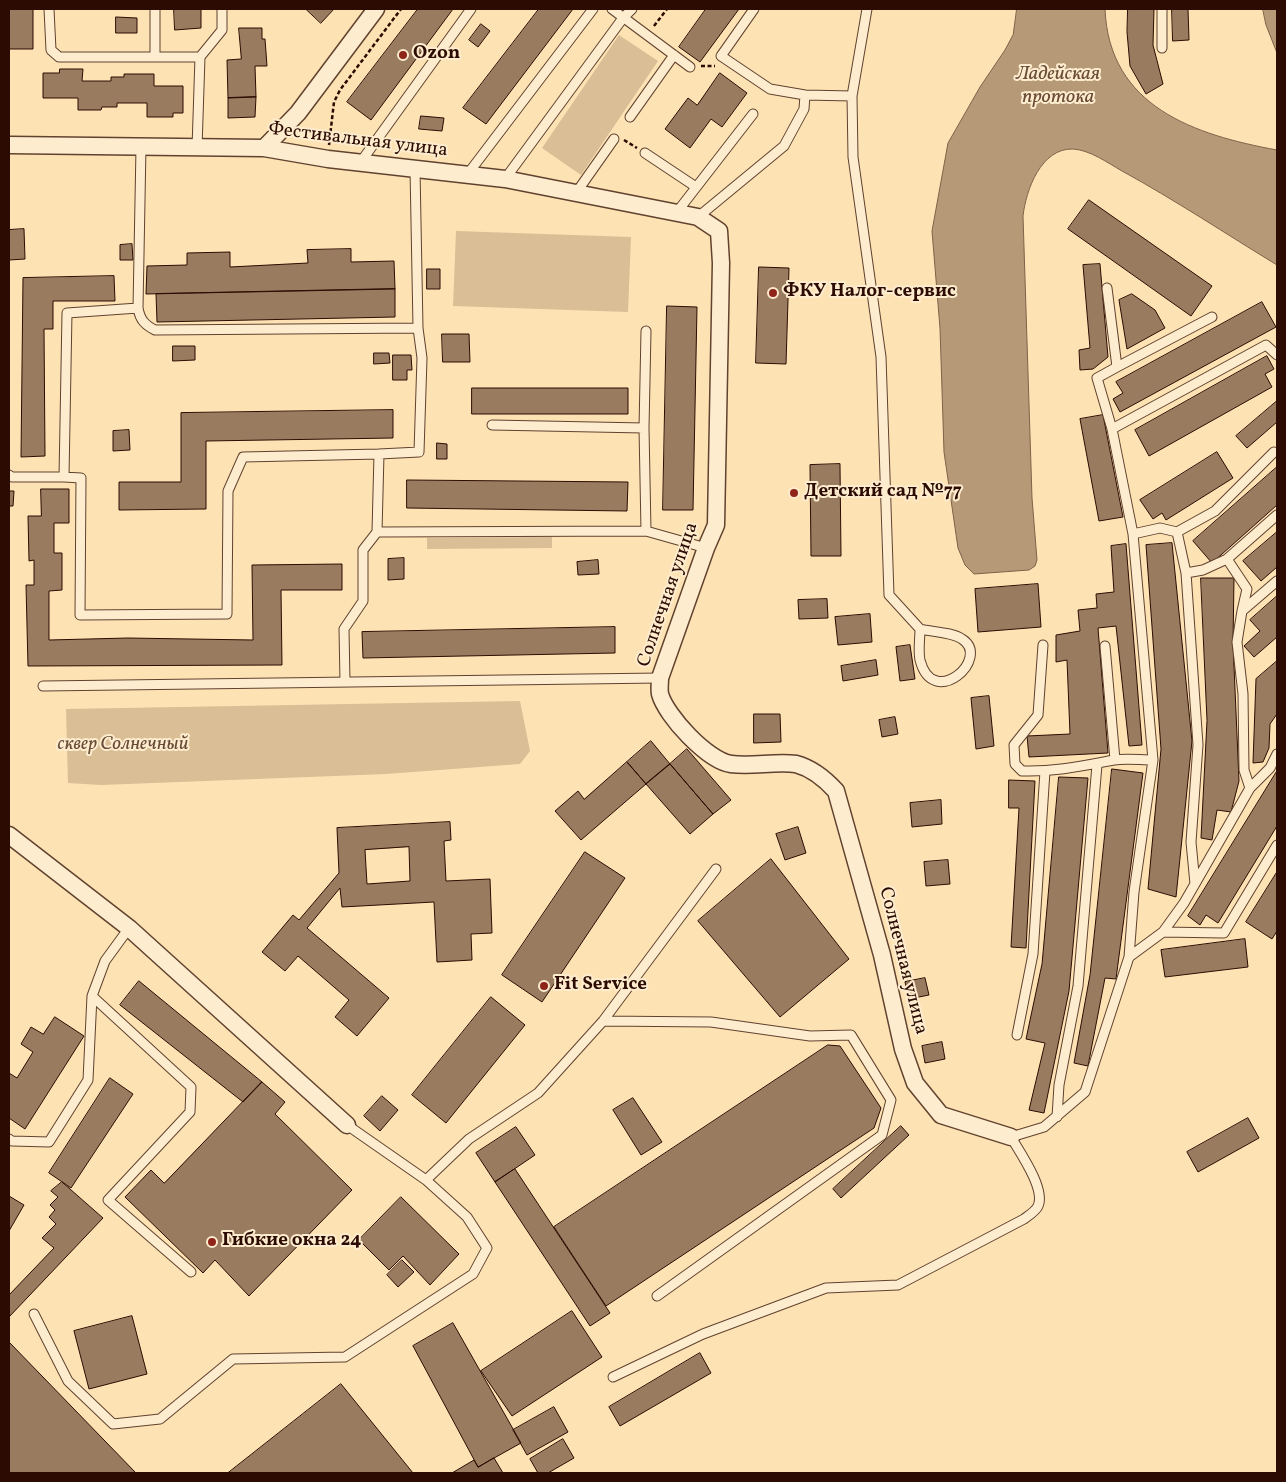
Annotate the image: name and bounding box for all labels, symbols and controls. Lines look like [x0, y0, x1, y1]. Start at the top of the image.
place label: Ozon [413, 44, 460, 66]
marker: Ozon [397, 49, 409, 61]
water label: Ладейская протока [1016, 63, 1100, 110]
street label: Фестивальная улица [267, 119, 449, 163]
place label: ФКУ Налог-сервис [783, 282, 956, 304]
marker: ФКУ Налог-сервис [767, 287, 779, 299]
place label: Детский сад №77 [804, 482, 962, 504]
marker: Детский сад №77 [788, 487, 800, 499]
street label: Солнечная улица [634, 520, 704, 670]
park label: сквер Солнечный [58, 735, 188, 757]
street label: Солнечная улица [873, 885, 931, 1037]
place label: Fit Service [554, 975, 647, 997]
marker: Fit Service [538, 980, 550, 992]
place label: Гибкие окна 24 [222, 1231, 362, 1253]
marker: Гибкие окна 24 [206, 1236, 218, 1248]

